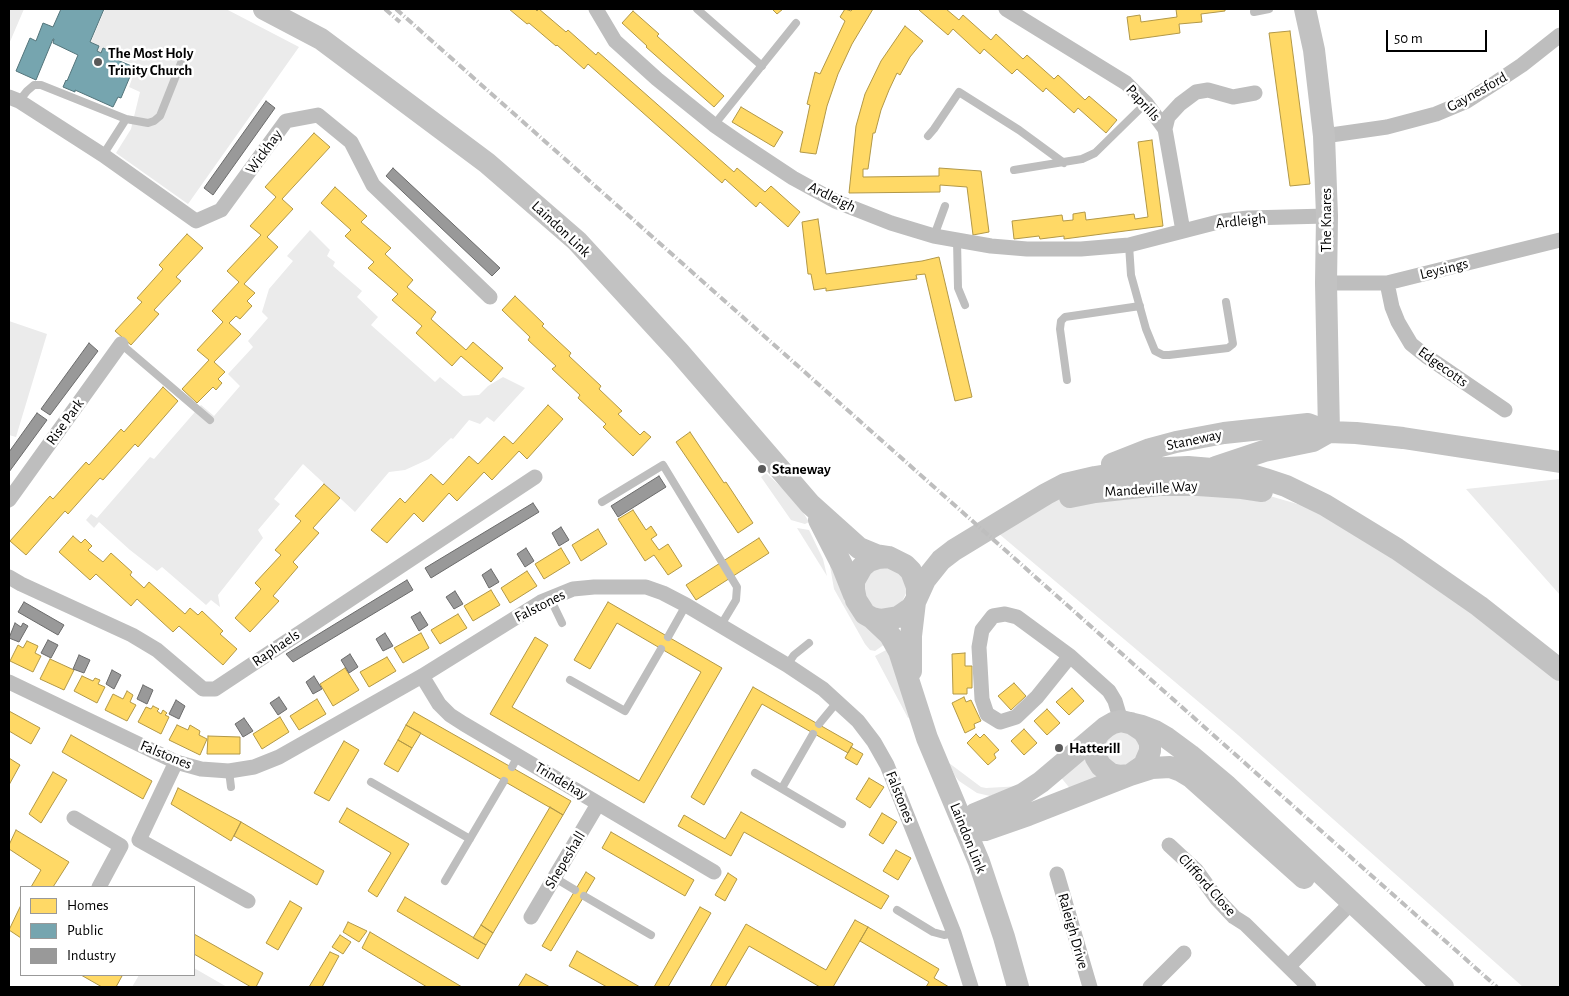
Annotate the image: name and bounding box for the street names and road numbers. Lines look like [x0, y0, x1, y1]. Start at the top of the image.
street label: Gaynesford [1444, 68, 1510, 116]
street label: Paprills [1122, 81, 1164, 125]
street label: Wickhay [242, 126, 286, 178]
street label: Ardleigh [805, 178, 859, 216]
street label: The Knares [1317, 188, 1335, 252]
street label: Laindon Link [528, 197, 594, 261]
street label: Ardleigh [1215, 209, 1267, 233]
street label: Leysings [1418, 254, 1470, 284]
street label: Edgecotts [1415, 343, 1471, 391]
street label: Rise Park [42, 395, 88, 449]
street label: Staneway [1165, 425, 1223, 455]
street label: Mandeville Way [1104, 477, 1198, 501]
street label: Falstones [512, 586, 568, 626]
street label: Raphaels [249, 626, 303, 670]
street label: Falstones [137, 736, 195, 774]
street label: Trindehay [531, 758, 591, 804]
street label: Falstones [881, 768, 919, 826]
street label: Laindon Link [946, 800, 990, 876]
street label: Shepeshall [541, 828, 589, 892]
street label: Clifford Close [1174, 850, 1240, 920]
street label: Raleigh Drive [1054, 891, 1092, 971]

